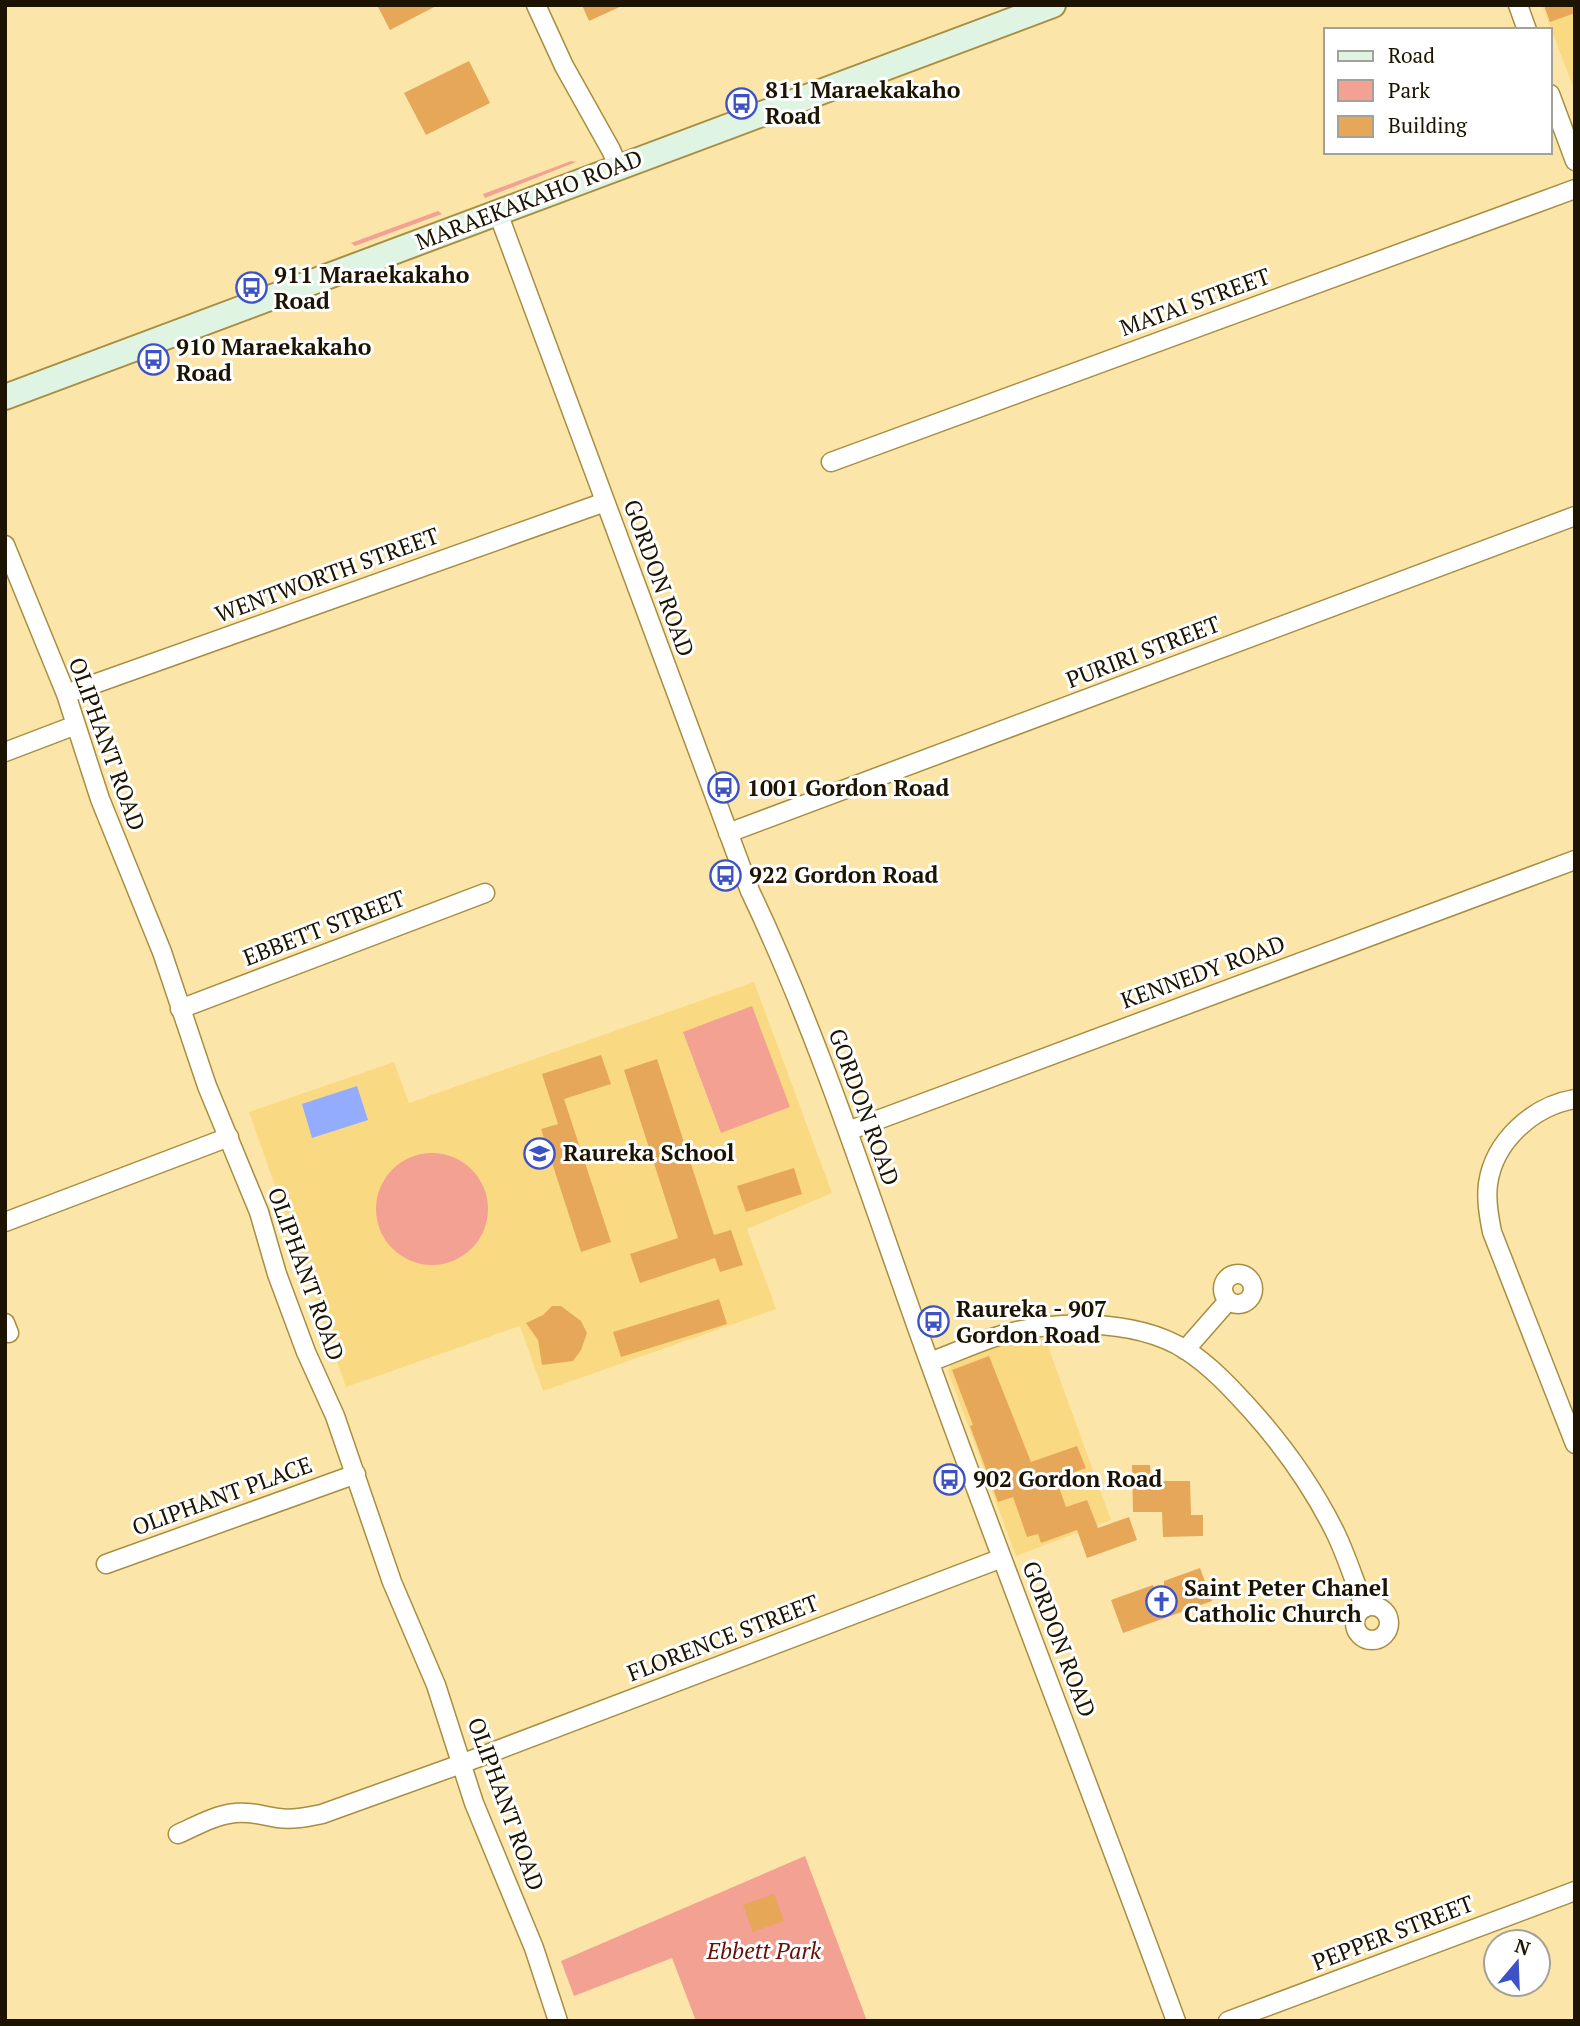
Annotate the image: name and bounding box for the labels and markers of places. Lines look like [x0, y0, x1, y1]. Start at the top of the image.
place label: 811 Maraekakaho Road [765, 74, 960, 131]
bus stop icon: 811 Maraekakaho Road [725, 86, 759, 120]
place label: 911 Maraekakaho Road [274, 259, 469, 316]
bus stop icon: 911 Maraekakaho Road [234, 271, 268, 305]
place label: 910 Maraekakaho Road [176, 331, 371, 388]
bus stop icon: 910 Maraekakaho Road [136, 343, 170, 377]
bus stop icon: 1001 Gordon Road [707, 771, 741, 805]
place label: 1001 Gordon Road [747, 772, 949, 803]
bus stop icon: 922 Gordon Road [709, 858, 743, 892]
place label: 922 Gordon Road [749, 859, 938, 890]
school or university icon: Raureka School [523, 1136, 557, 1170]
place label: Raureka School [563, 1137, 735, 1168]
place label: Raureka - 907 Gordon Road [956, 1293, 1107, 1350]
bus stop icon: Raureka - 907 Gordon Road [916, 1305, 950, 1339]
bus stop icon: 902 Gordon Road [933, 1462, 967, 1496]
place label: 902 Gordon Road [973, 1463, 1162, 1494]
place label: Saint Peter Chanel Catholic Church [1184, 1572, 1389, 1629]
church icon: Saint Peter Chanel Catholic Church [1144, 1584, 1178, 1618]

